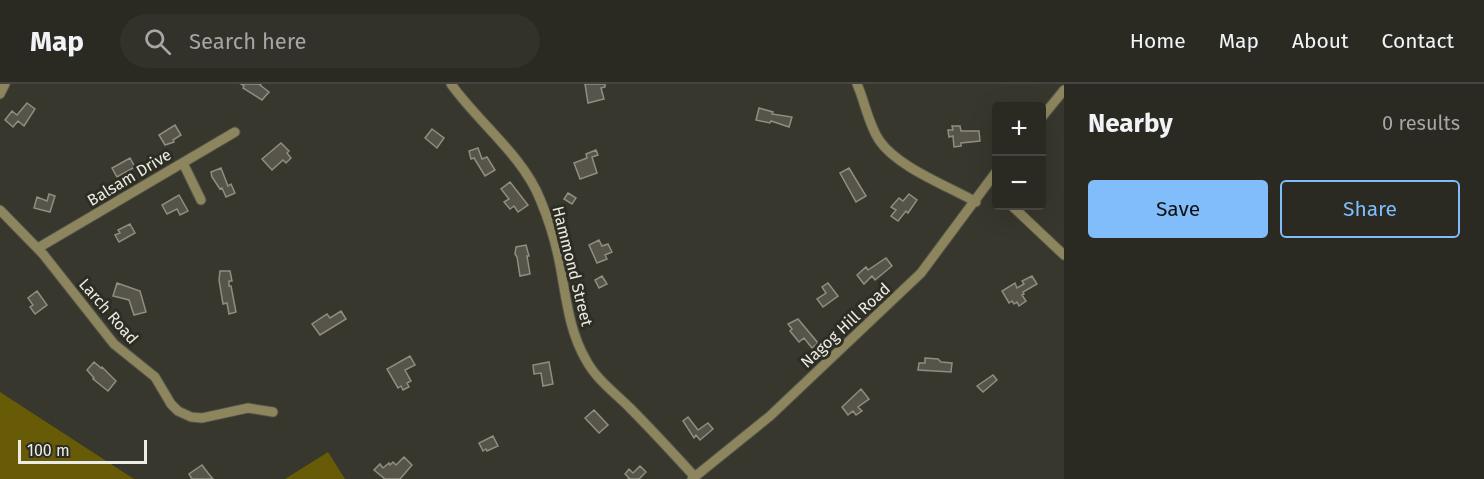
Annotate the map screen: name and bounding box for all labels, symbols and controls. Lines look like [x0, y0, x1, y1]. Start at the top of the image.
search box [120, 14, 540, 68]
text: Map [30, 25, 84, 58]
icon: search [141, 25, 174, 58]
text: Search here [189, 28, 307, 55]
text: Home [1130, 28, 1186, 54]
text: Map [1219, 28, 1259, 54]
text: About [1292, 28, 1349, 54]
text: Contact [1382, 28, 1454, 54]
map controls [992, 102, 1046, 210]
button: + [992, 102, 1046, 156]
text: Nearby [1088, 108, 1173, 139]
text: 0 results [1382, 111, 1460, 135]
street label: Balsam Drive [84, 145, 175, 210]
button: − [992, 156, 1046, 210]
button: Save [1088, 180, 1268, 238]
button: Share [1280, 180, 1460, 238]
street label: Hammond Street [548, 204, 597, 328]
street label: Larch Road [75, 275, 142, 348]
street label: Nagog Hill Road [797, 279, 894, 372]
scale bar [18, 437, 147, 464]
text: 100 m [27, 441, 70, 460]

